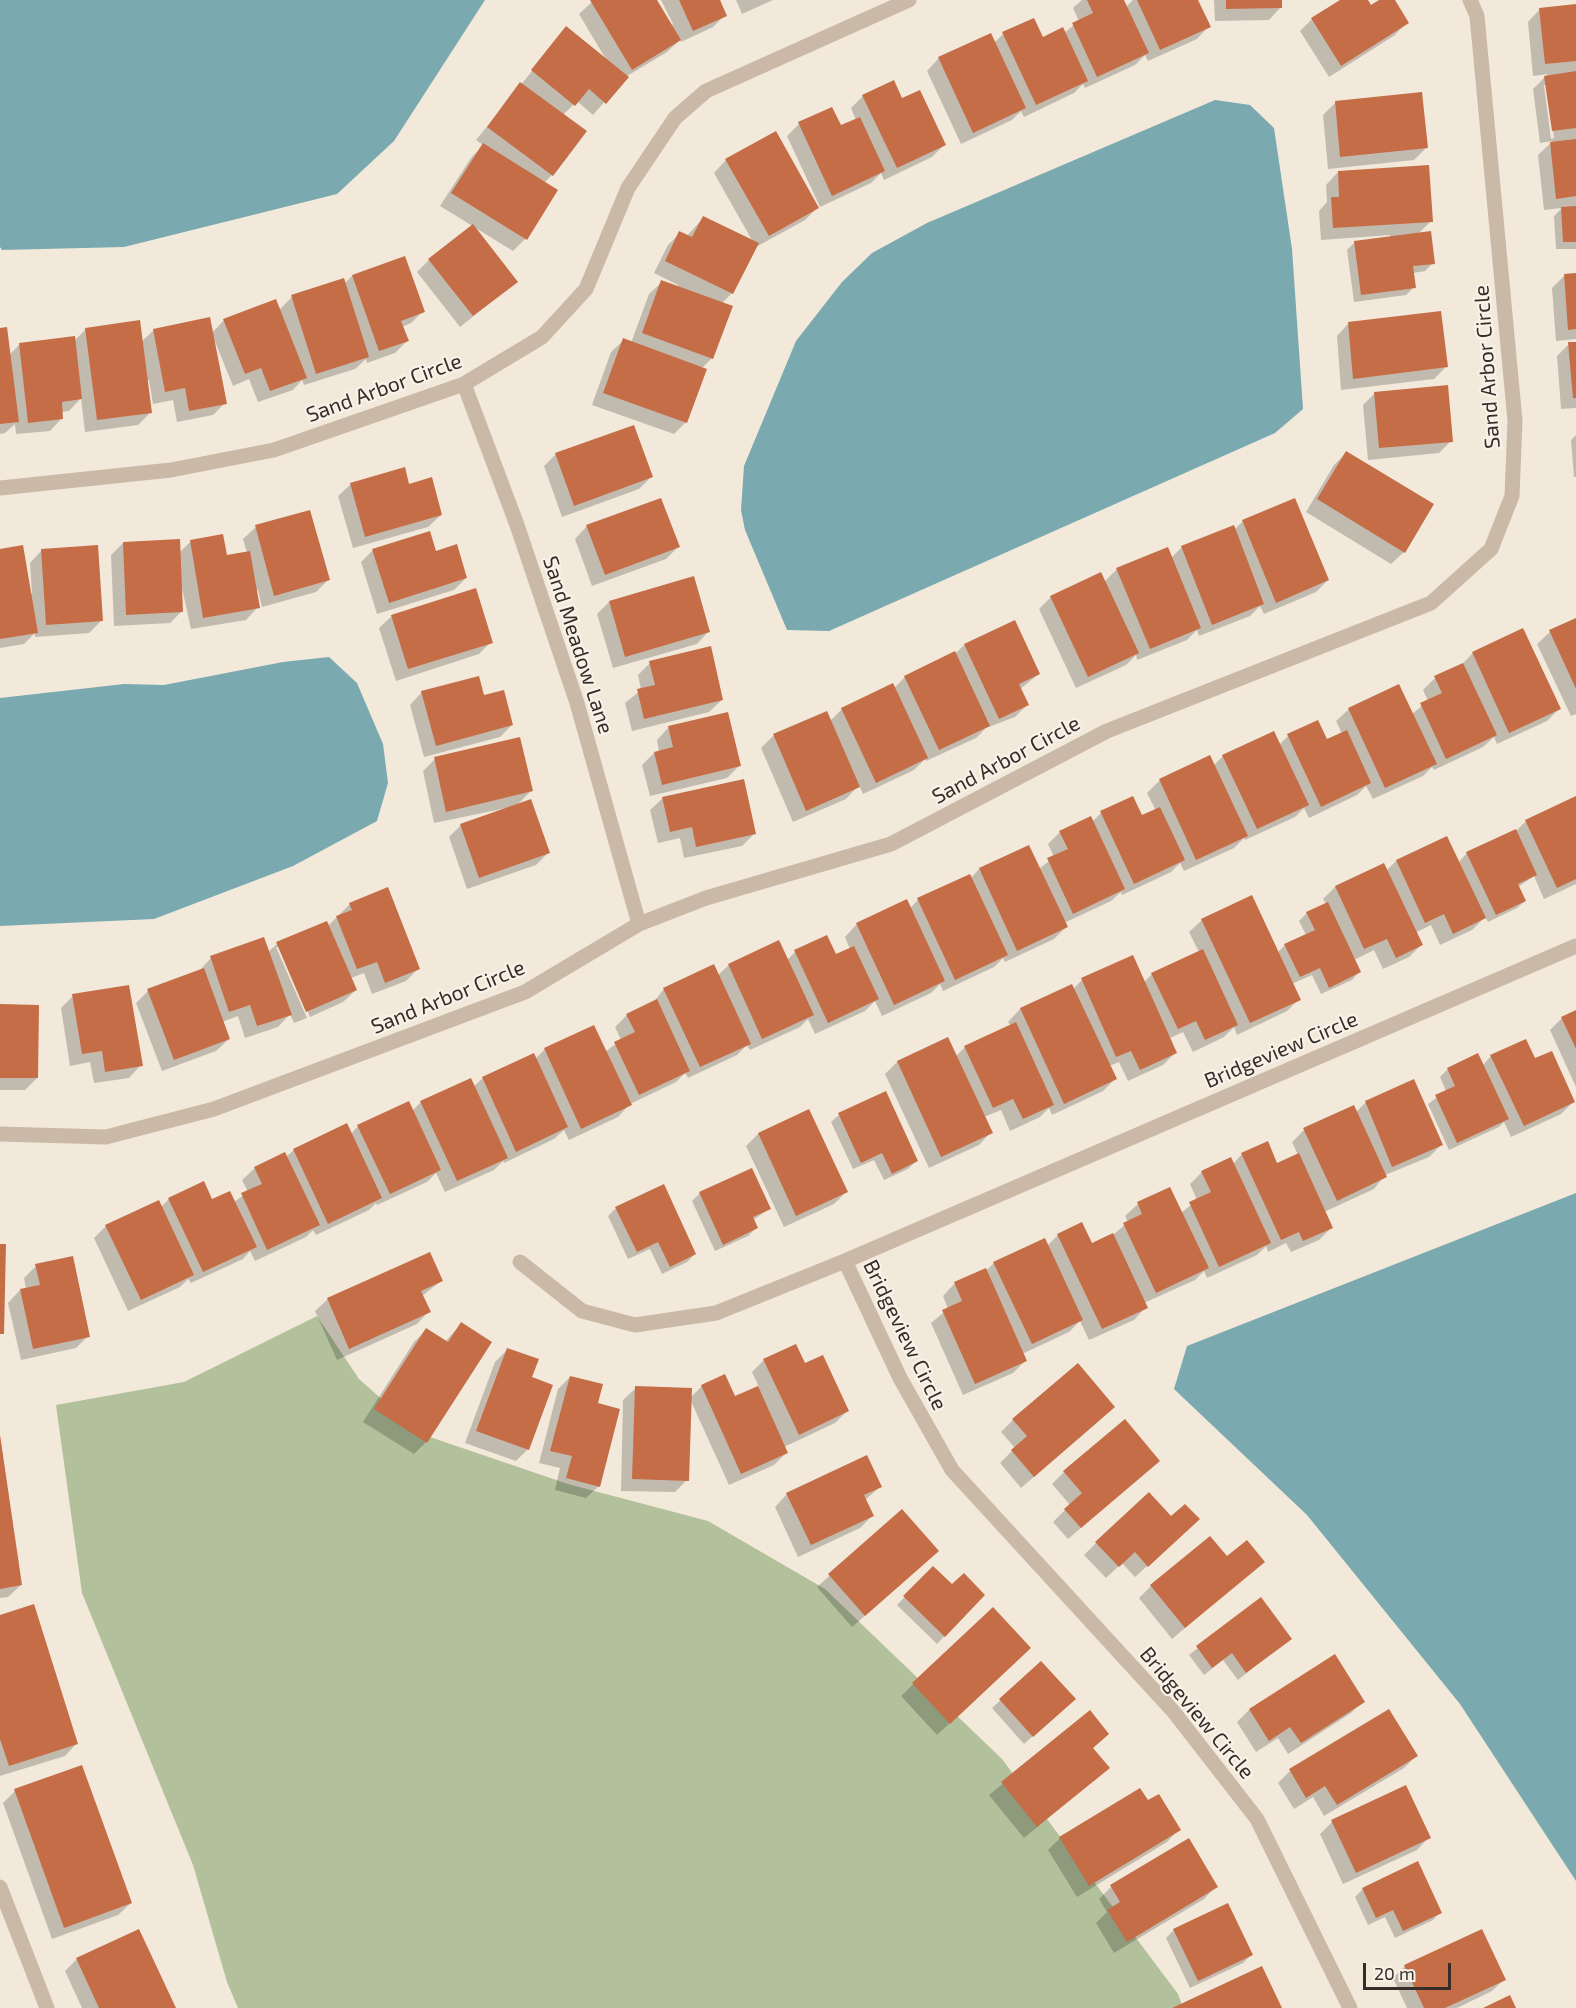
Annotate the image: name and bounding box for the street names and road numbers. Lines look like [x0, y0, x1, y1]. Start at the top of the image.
street label: Sand Arbor Circle [1469, 284, 1505, 450]
street label: Sand Arbor Circle [303, 348, 465, 428]
street label: Sand Meadow Lane [537, 553, 619, 737]
street label: Sand Arbor Circle [928, 710, 1084, 810]
street label: Sand Arbor Circle [367, 955, 529, 1039]
street label: Bridgeview Circle [1200, 1006, 1362, 1094]
street label: Bridgeview Circle [858, 1256, 952, 1414]
street label: Bridgeview Circle [1135, 1642, 1259, 1784]

